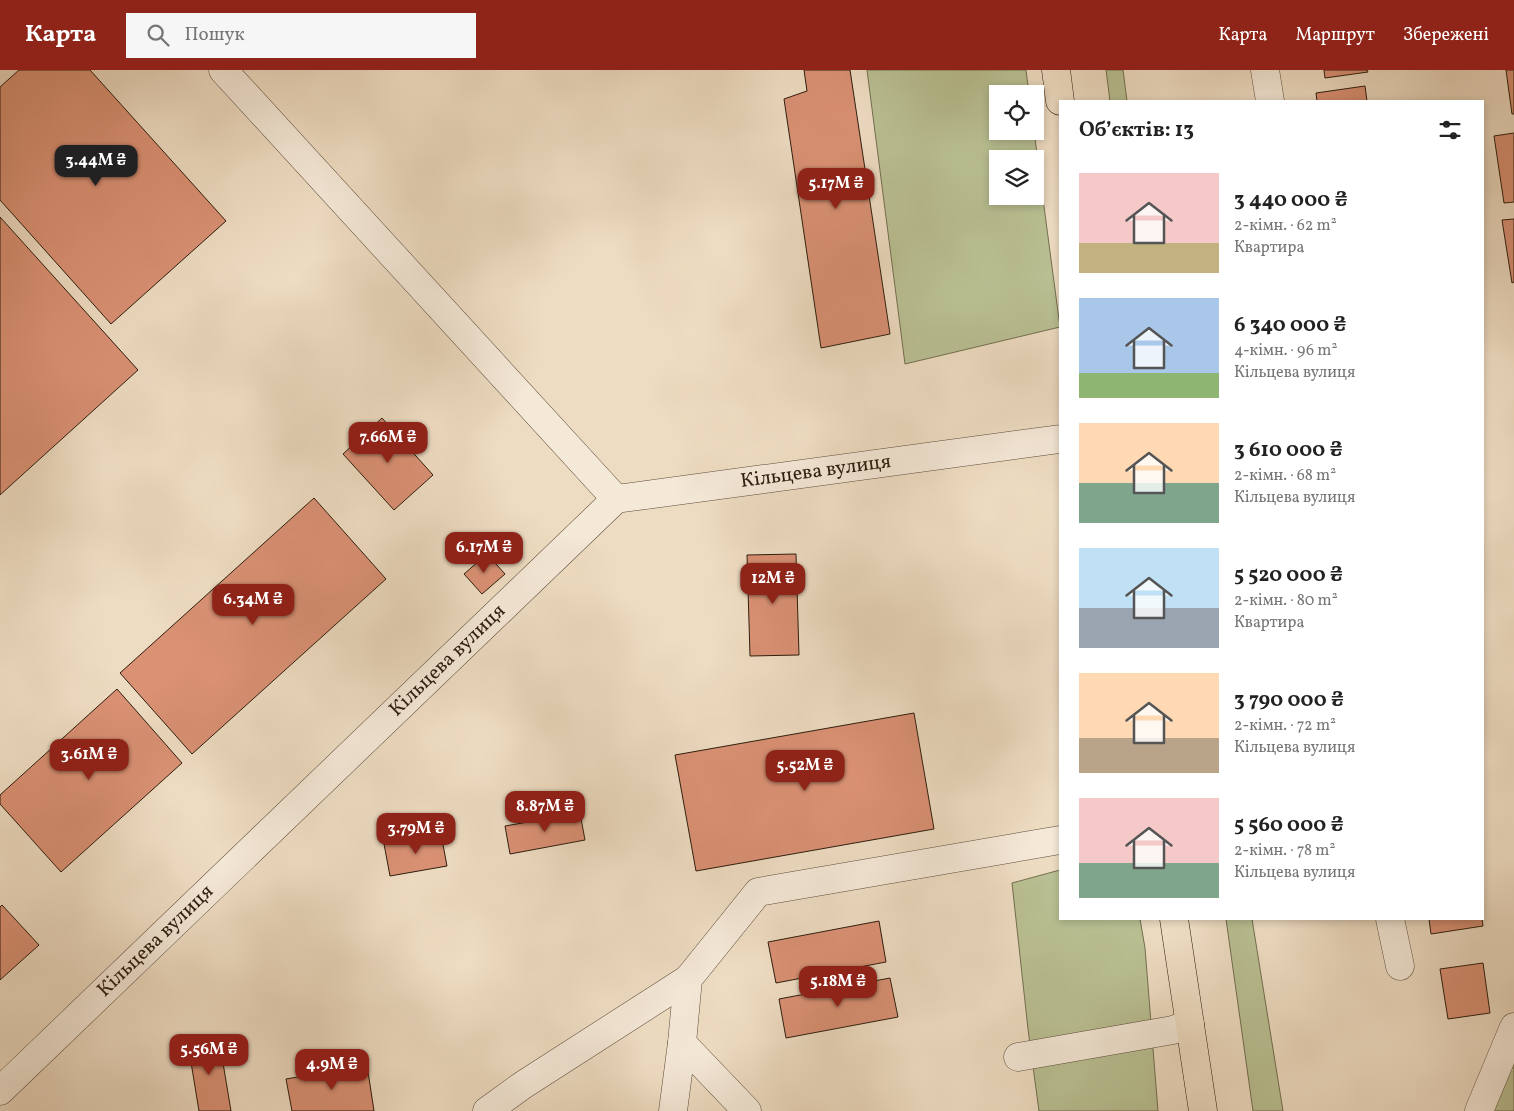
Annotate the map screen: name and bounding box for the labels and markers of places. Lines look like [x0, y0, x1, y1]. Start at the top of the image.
pin: 3.44M ₴ [50, 144, 142, 187]
pin: 5.17M ₴ [790, 168, 882, 210]
pin: 7.66M ₴ [342, 422, 434, 464]
pin: 6.17M ₴ [438, 532, 530, 574]
pin: 12M ₴ [738, 562, 808, 605]
pin: 6.34M ₴ [207, 584, 299, 626]
pin: 3.61M ₴ [43, 738, 135, 781]
pin: 5.52M ₴ [759, 750, 851, 792]
pin: 8.87M ₴ [499, 790, 591, 833]
pin: 3.79M ₴ [370, 812, 462, 855]
pin: 5.18M ₴ [792, 966, 884, 1008]
pin: 5.56M ₴ [163, 1034, 255, 1076]
pin: 4.9M ₴ [291, 1048, 373, 1091]

